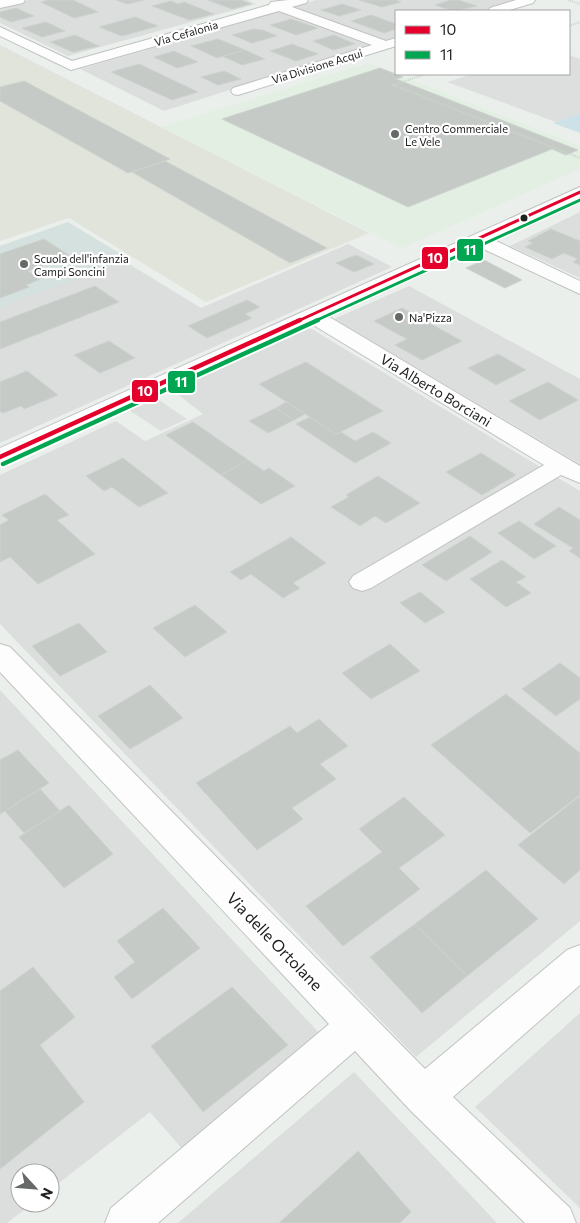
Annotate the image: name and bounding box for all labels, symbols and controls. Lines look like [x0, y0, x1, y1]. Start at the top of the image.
legend [395, 10, 570, 75]
street label: Via Cefalonia [153, 18, 219, 48]
text: 10 [440, 20, 456, 38]
text: 11 [440, 45, 453, 63]
street label: Via Divisione Acqui [270, 46, 364, 86]
place label: Centro Commerciale Le Vele [405, 122, 508, 148]
marker: Centro Commerciale Le Vele [389, 128, 401, 140]
unlabelled marker [519, 213, 529, 223]
line badge: 11 [456, 238, 484, 262]
text: 11 [464, 241, 476, 258]
line badge: 10 [421, 246, 449, 270]
text: 10 [427, 249, 443, 266]
place label: Scuola dell'infanzia Campi Soncini [34, 252, 129, 278]
marker: Scuola dell'infanzia Campi Soncini [18, 258, 30, 270]
marker: Na'Pizza [393, 311, 405, 323]
place label: Na'Pizza [409, 311, 452, 324]
street label: Via Alberto Borciani [377, 350, 495, 430]
line badge: 11 [167, 370, 196, 394]
text: 11 [175, 373, 187, 390]
line badge: 10 [131, 379, 159, 403]
text: 10 [137, 382, 153, 399]
street label: Via delle Ortolane [223, 888, 327, 994]
north arrow [10, 1163, 60, 1213]
text: N [37, 1185, 57, 1202]

